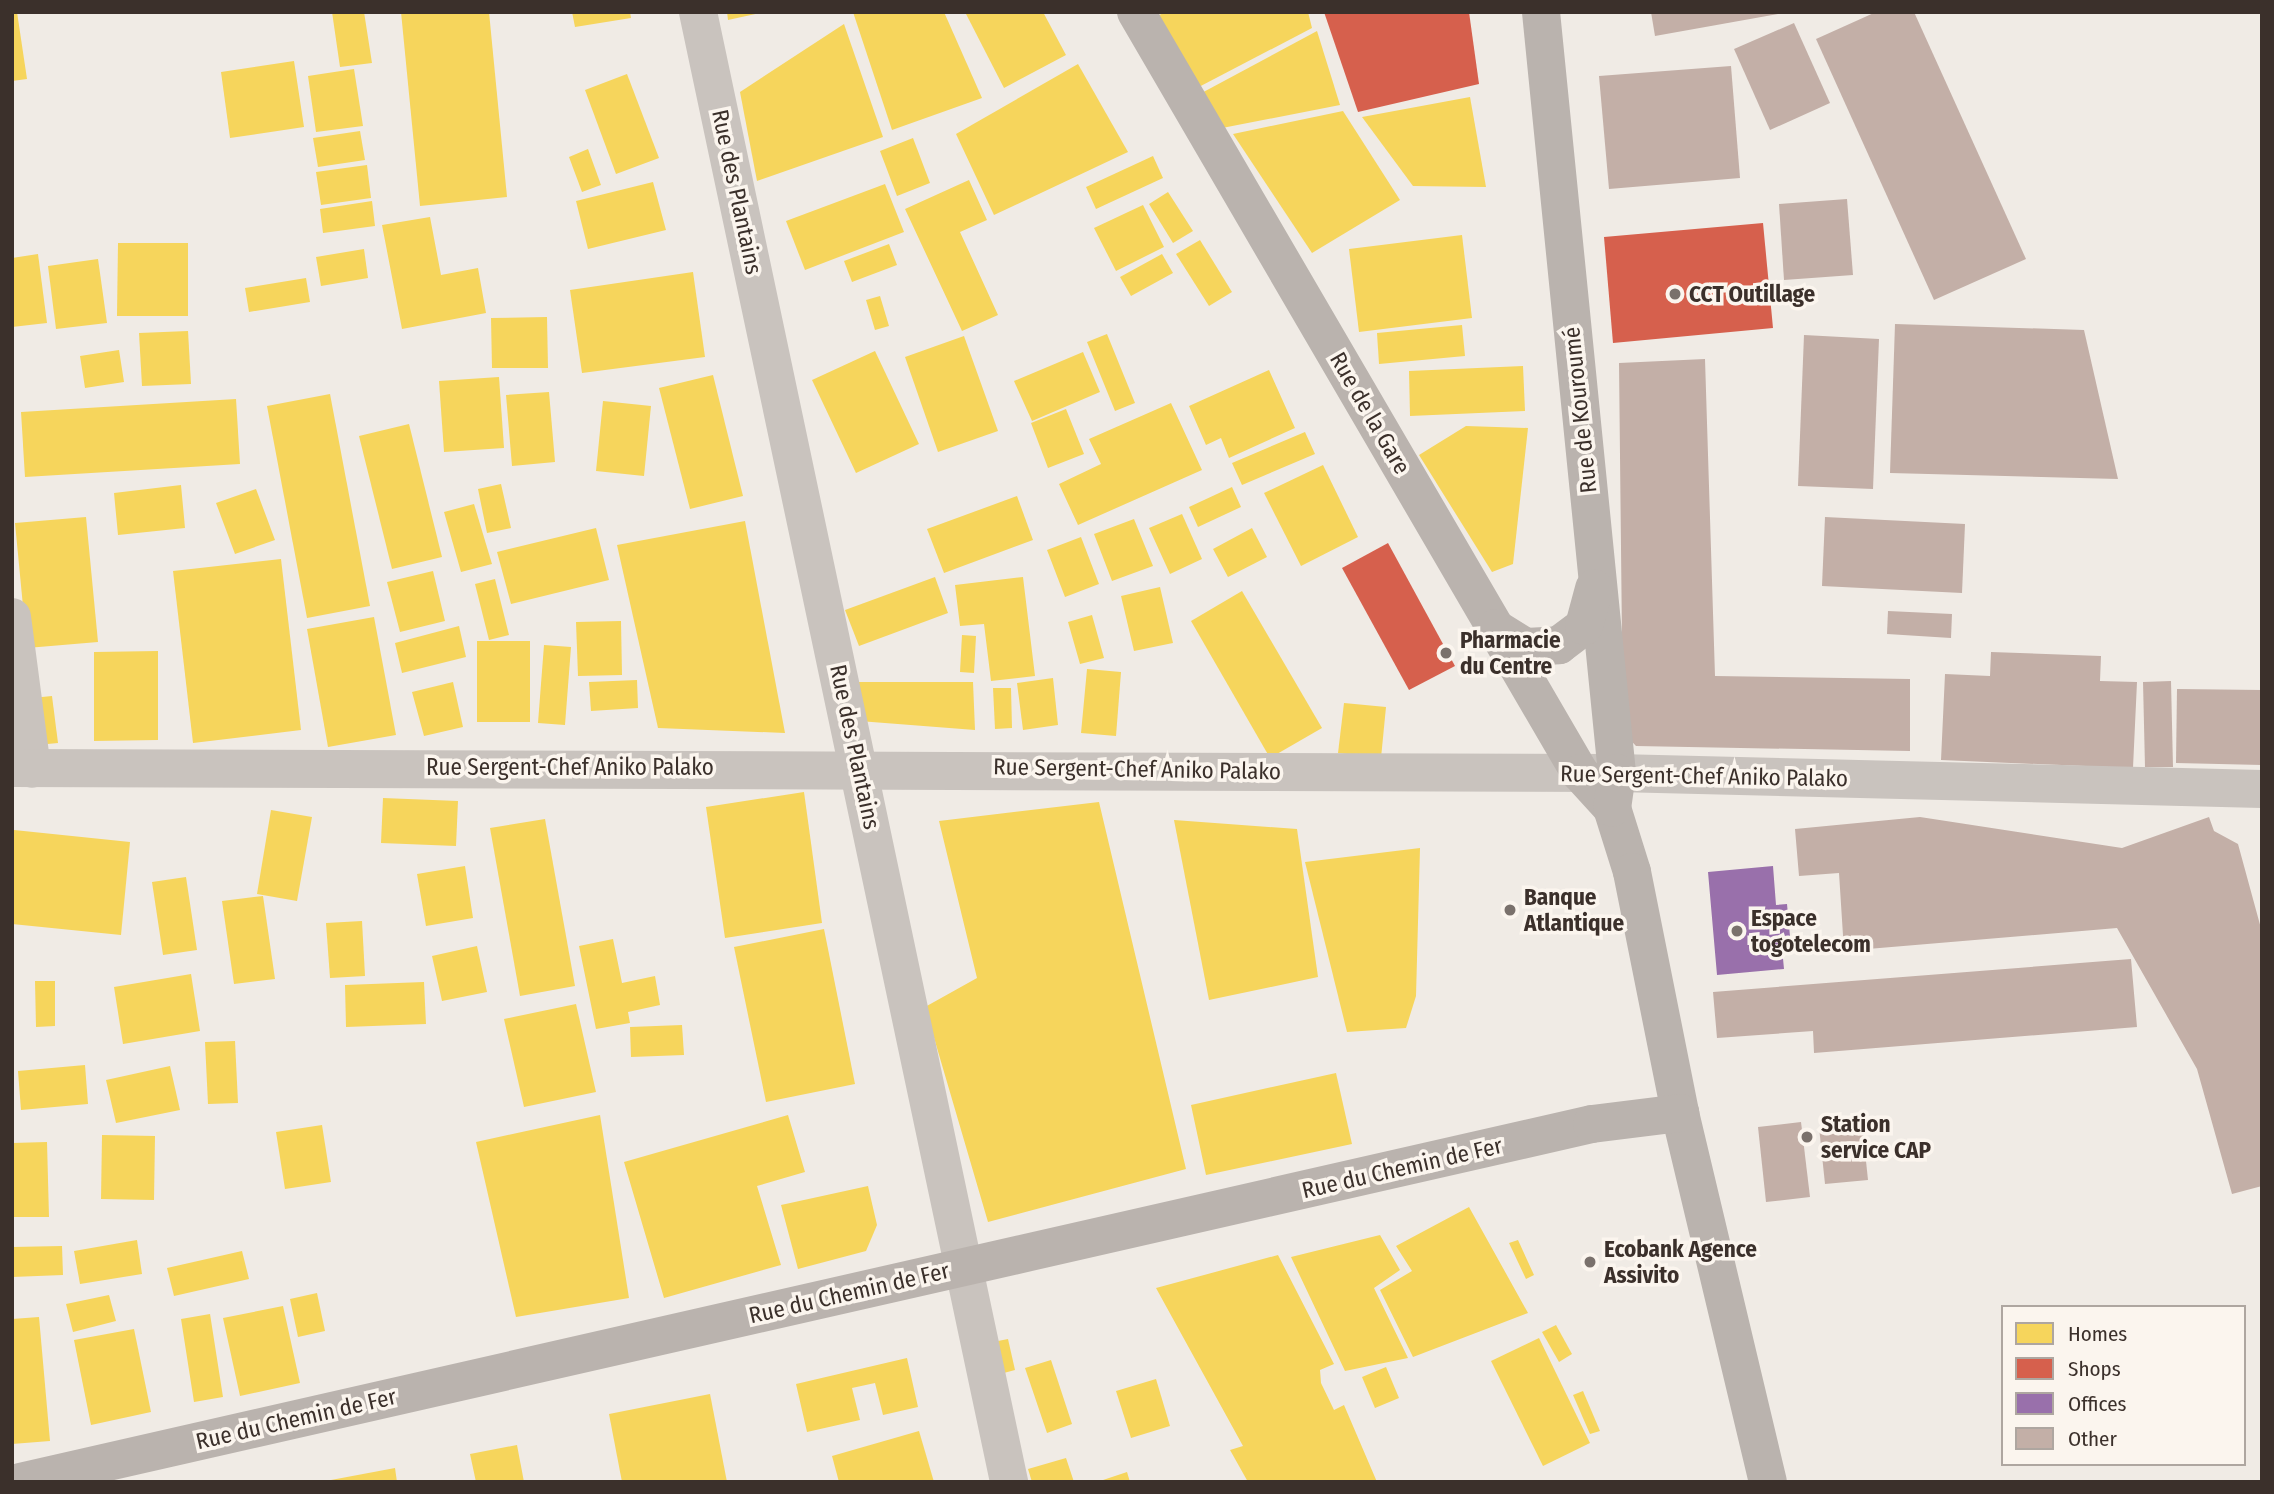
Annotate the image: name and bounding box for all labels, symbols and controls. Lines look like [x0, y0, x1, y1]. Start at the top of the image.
street label: Rue des Plantains [706, 107, 768, 277]
place label: CCT Outillage [1689, 280, 1815, 308]
marker: CCT Outillage [1667, 286, 1683, 302]
street label: Rue de Kouroumé [1558, 326, 1602, 494]
street label: Rue de la Gare [1324, 347, 1416, 479]
place label: Pharmacie du Centre [1460, 626, 1561, 680]
marker: Pharmacie du Centre [1438, 645, 1454, 661]
street label: Rue des Plantains [824, 662, 886, 832]
street label: Rue Sergent-Chef Aniko Palako [426, 753, 714, 781]
street label: Rue Sergent-Chef Aniko Palako [993, 753, 1281, 785]
street label: Rue Sergent-Chef Aniko Palako [1560, 760, 1848, 792]
place label: Banque Atlantique [1524, 883, 1624, 937]
marker: Banque Atlantique [1502, 902, 1518, 918]
place label: Espace togotelecom [1751, 904, 1871, 958]
marker: Espace togotelecom [1729, 923, 1745, 939]
place label: Station service CAP [1821, 1110, 1931, 1164]
marker: Station service CAP [1799, 1129, 1815, 1145]
street label: Rue du Chemin de Fer [1299, 1132, 1505, 1204]
place label: Ecobank Agence Assivito [1604, 1235, 1757, 1289]
marker: Ecobank Agence Assivito [1582, 1254, 1598, 1270]
street label: Rue du Chemin de Fer [746, 1257, 952, 1329]
legend [2001, 1305, 2246, 1466]
text: Homes [2068, 1321, 2127, 1347]
text: Shops [2068, 1356, 2121, 1382]
street label: Rue du Chemin de Fer [193, 1383, 399, 1455]
text: Offices [2068, 1391, 2127, 1417]
text: Other [2068, 1426, 2117, 1452]

